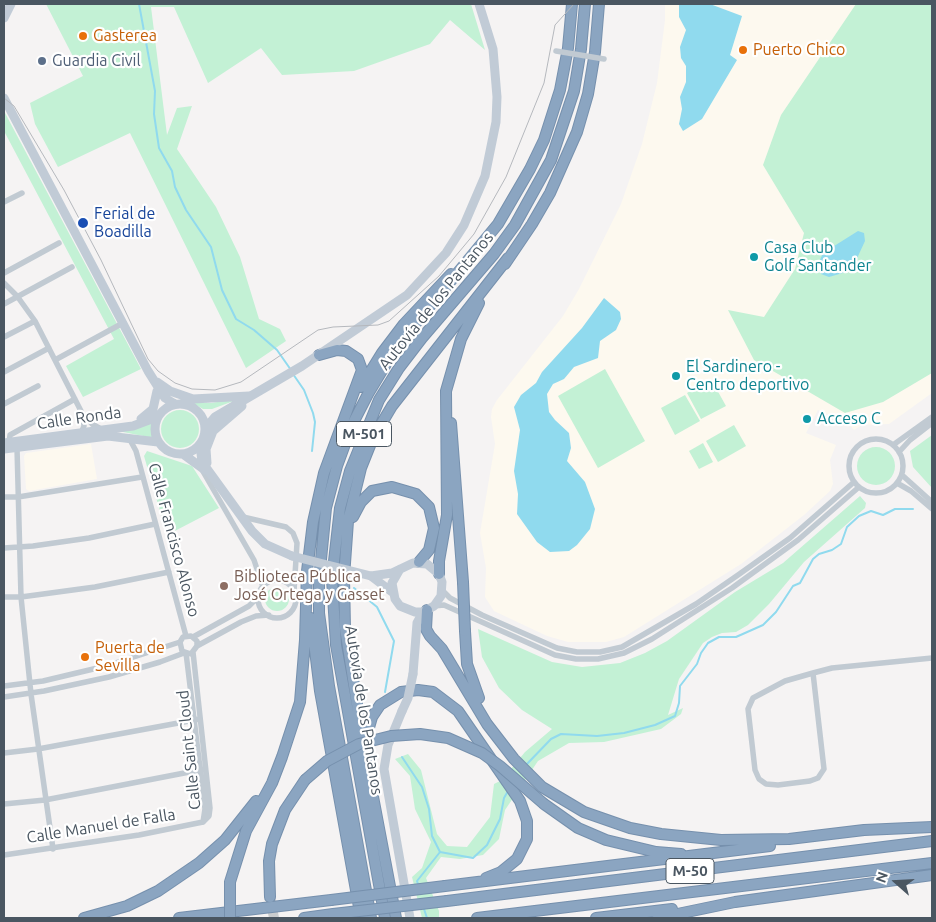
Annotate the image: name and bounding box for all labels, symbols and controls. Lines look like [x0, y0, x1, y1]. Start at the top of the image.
place label: Gasterea [93, 26, 157, 46]
marker: Gasterea [77, 30, 89, 42]
place label: Puerto Chico [753, 40, 845, 60]
marker: Puerto Chico [737, 44, 749, 56]
place label: Guardia Civil [52, 51, 141, 71]
marker: Guardia Civil [36, 55, 48, 67]
place label: Ferial de Boadilla [94, 204, 155, 242]
marker: Ferial de Boadilla [76, 216, 90, 230]
street label: Autovía de los Pantanos [375, 228, 497, 374]
place label: Casa Club Golf Santander [764, 238, 872, 276]
marker: Casa Club Golf Santander [748, 251, 760, 263]
place label: El Sardinero - Centro deportivo [686, 357, 809, 395]
marker: El Sardinero - Centro deportivo [670, 370, 682, 382]
street label: Calle Ronda [36, 403, 122, 433]
place label: Acceso C [817, 409, 881, 429]
marker: Acceso C [801, 413, 813, 425]
road number: M-501 [336, 422, 392, 446]
street label: Calle Francisco Alonso [144, 461, 204, 619]
place label: Biblioteca Pública José Ortega y Gasset [234, 567, 385, 605]
marker: Biblioteca Pública José Ortega y Gasset [218, 580, 230, 592]
street label: Autovía de los Pantanos [341, 624, 387, 796]
place label: Puerta de Sevilla [95, 638, 165, 676]
marker: Puerta de Sevilla [79, 651, 91, 663]
street label: Calle Saint Cloud [173, 689, 205, 811]
street label: Calle Manuel de Falla [25, 805, 177, 847]
north arrow [871, 857, 921, 907]
road number: M-50 [666, 858, 714, 884]
text: N [873, 870, 891, 885]

